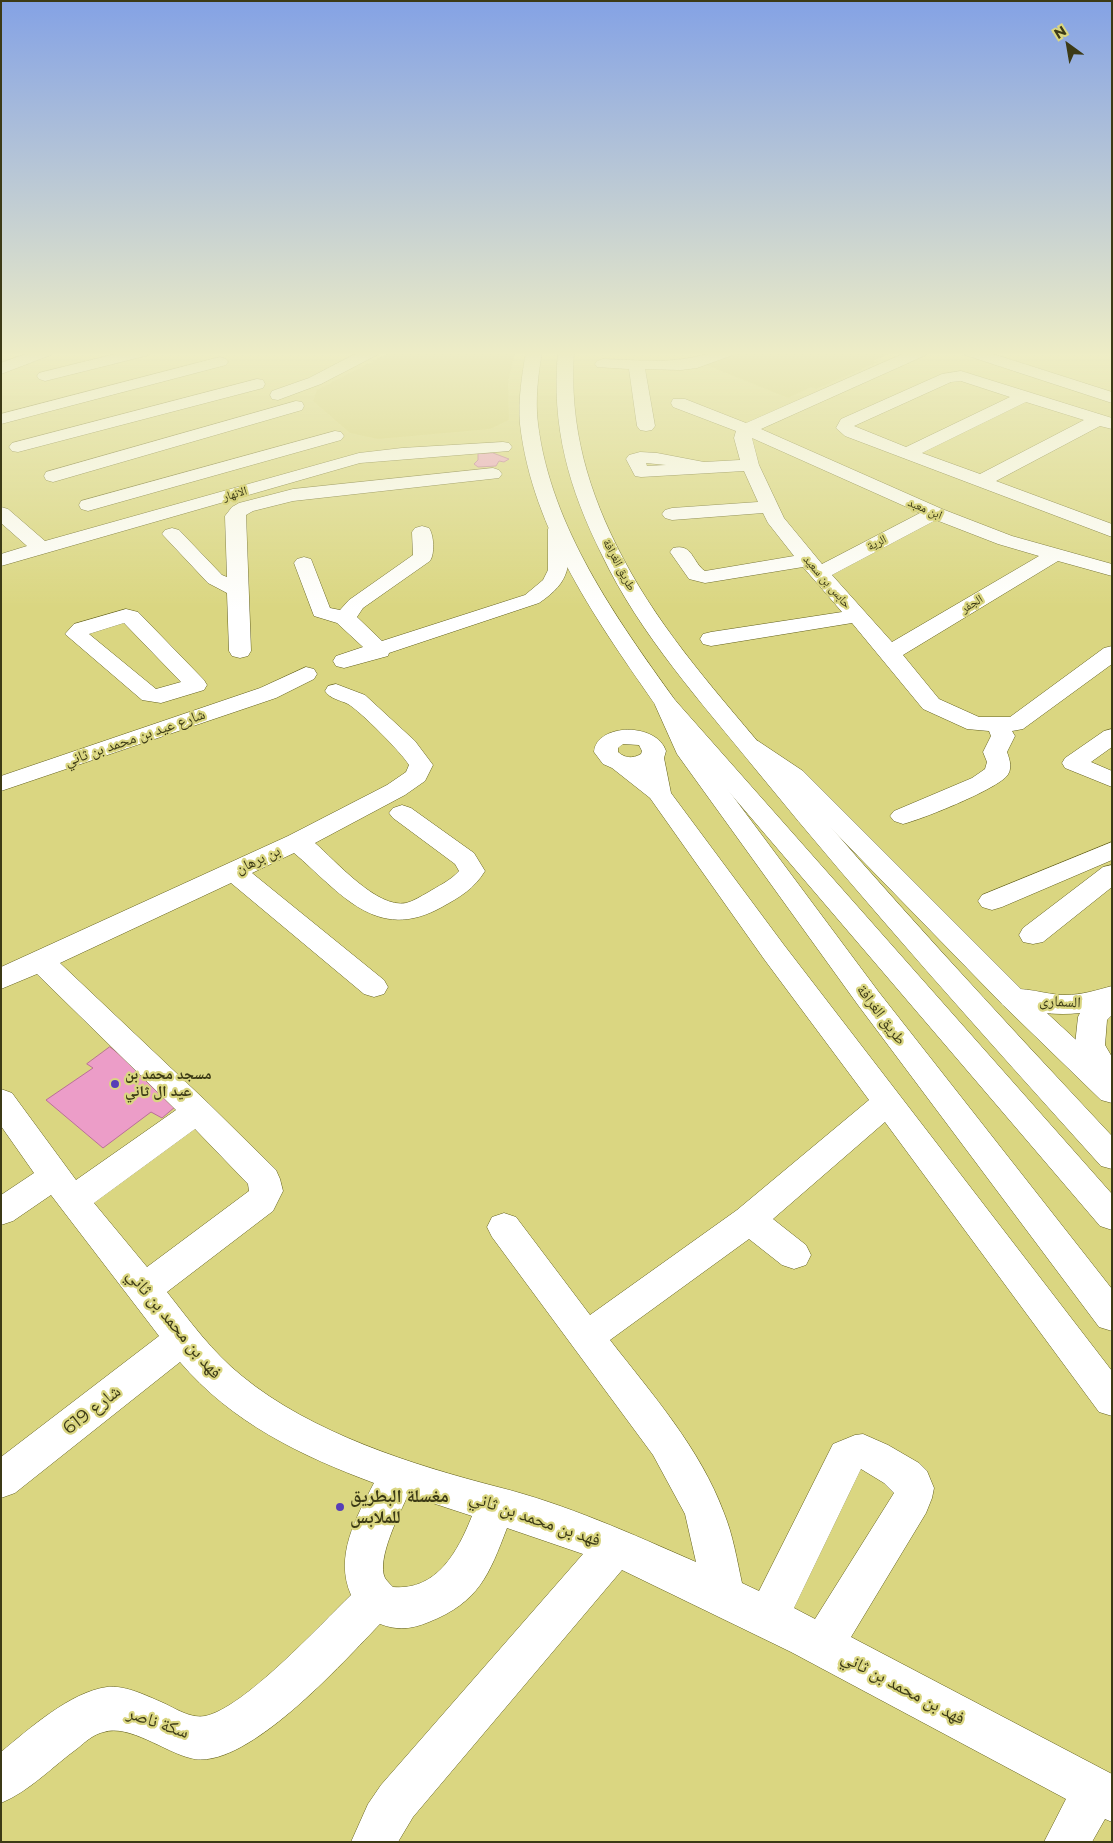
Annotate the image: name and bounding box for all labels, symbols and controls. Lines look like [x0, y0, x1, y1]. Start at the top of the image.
north arrow [1043, 20, 1093, 70]
text: N [1050, 22, 1070, 43]
street label: الانهار [221, 484, 249, 504]
street label: ابن معبد [906, 495, 944, 523]
street label: الرية [865, 532, 889, 554]
street label: طريق الغرافة [599, 537, 639, 593]
street label: حابس بن سعيد [800, 553, 854, 611]
street label: الجفر [958, 592, 986, 616]
street label: شارع عيد بن محمد بن ثاني [62, 705, 208, 771]
street label: بن برهان [233, 842, 283, 878]
street label: طريق الغرافة [853, 981, 909, 1049]
street label: السمارى [1039, 992, 1081, 1012]
place label: مسجد محمد بن عيد ال ثاني [125, 1066, 212, 1101]
marker: مسجد محمد بن عيد ال ثاني [109, 1078, 121, 1090]
street label: فهد بن محمد بن ثاني [122, 1265, 226, 1383]
street label: شارع 619 [59, 1381, 125, 1439]
place label: مغسلة البطريق للملابس [350, 1486, 449, 1528]
street label: فهد بن محمد بن ثاني [467, 1486, 603, 1552]
marker: مغسلة البطريق للملابس [334, 1501, 346, 1513]
street label: فهد بن محمد بن ثاني [837, 1646, 969, 1730]
street label: سكة ناصر [124, 1702, 192, 1744]

